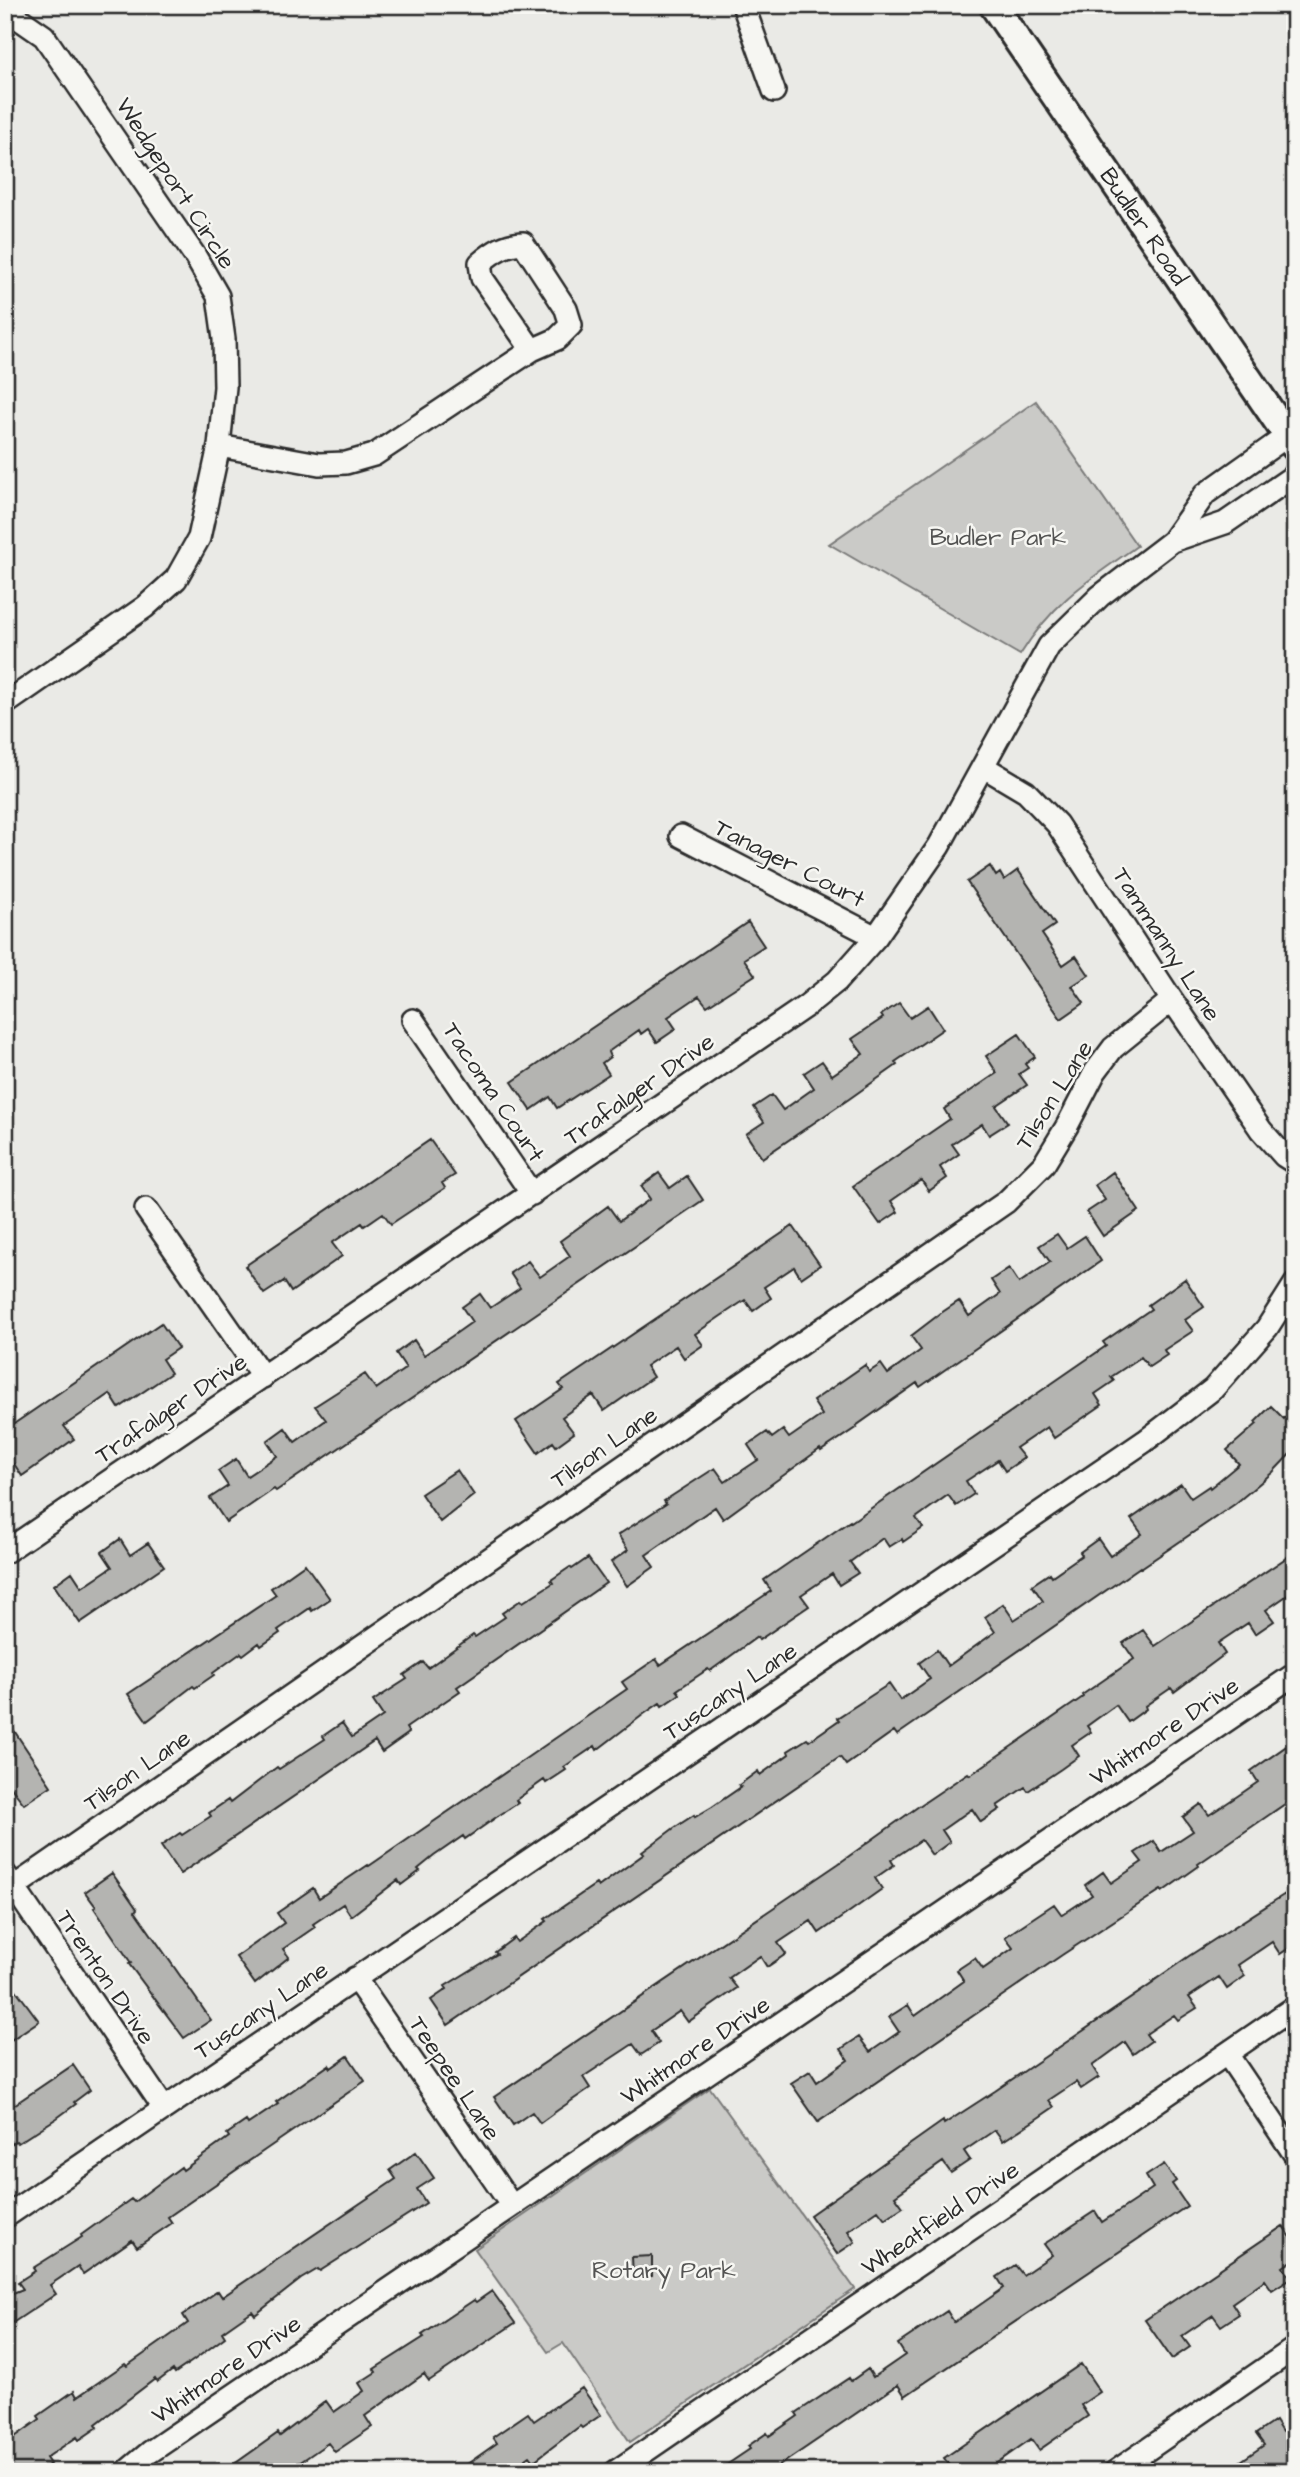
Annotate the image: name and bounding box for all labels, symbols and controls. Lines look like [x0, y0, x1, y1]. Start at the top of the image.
street label: Wedgeport Circle [106, 91, 243, 277]
street label: Budler Road [1091, 161, 1196, 293]
park label: Budler Park [930, 521, 1067, 555]
street label: Tanager Court [708, 811, 871, 918]
street label: Tammanny Lane [1103, 861, 1229, 1029]
street label: Tacoma Court [434, 1016, 553, 1169]
street label: Trafalger Drive [557, 1025, 722, 1155]
street label: Tilson Lane [1008, 1034, 1102, 1157]
street label: Trafalger Drive [89, 1345, 255, 1473]
street label: Tilson Lane [544, 1399, 665, 1497]
street label: Tuscany Lane [657, 1634, 805, 1750]
street label: Whitmore Drive [1083, 1669, 1246, 1794]
street label: Tilson Lane [77, 1722, 198, 1820]
street label: Trenton Drive [47, 1903, 163, 2052]
street label: Tuscany Lane [188, 1953, 336, 2069]
street label: Whitmore Drive [614, 1988, 777, 2113]
street label: Teepee Lane [400, 2009, 508, 2148]
street label: Wheatfield Drive [855, 2153, 1026, 2284]
park label: Rotary Park [592, 2254, 736, 2289]
street label: Whitmore Drive [145, 2307, 308, 2432]

